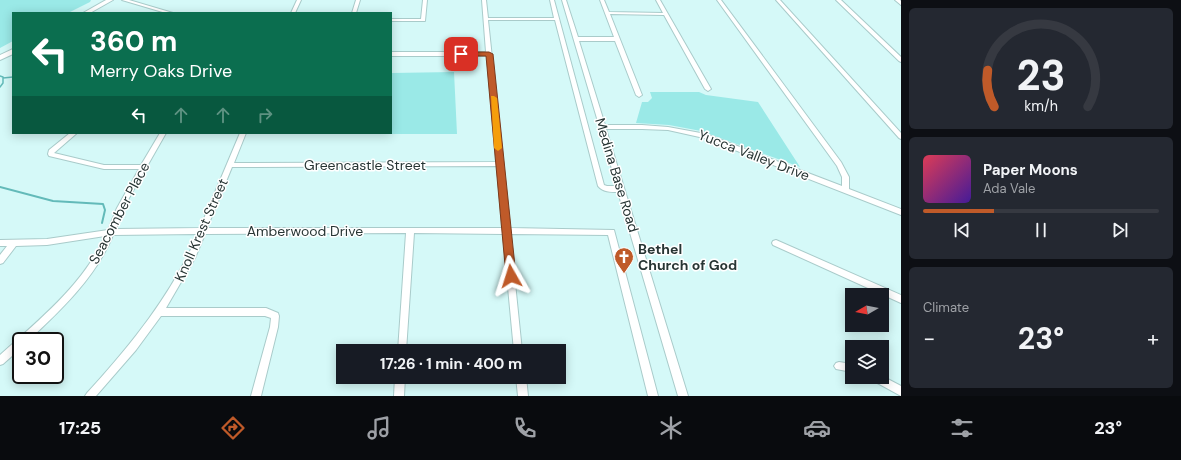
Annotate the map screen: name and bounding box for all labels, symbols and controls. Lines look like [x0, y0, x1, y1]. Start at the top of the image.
text: 360 m [90, 23, 177, 60]
icon: left [24, 28, 76, 80]
pin [444, 37, 478, 71]
icon: arrive [450, 43, 472, 65]
text: 23 [1016, 48, 1066, 102]
text: Merry Oaks Drive [90, 59, 232, 83]
text: km/h [1024, 96, 1058, 114]
icon: left [128, 104, 150, 126]
icon: ahead [170, 104, 192, 126]
icon: ahead [212, 104, 234, 126]
icon: right [254, 104, 276, 126]
street label: Medina Base Road [591, 116, 643, 234]
street label: Yucca Valley Drive [696, 125, 812, 185]
street label: Greencastle Street [304, 156, 426, 174]
street label: Seacomber Place [85, 159, 153, 267]
text: Paper Moons [983, 160, 1078, 180]
street label: Knoll Krest Street [170, 176, 232, 284]
text: Ada Vale [983, 180, 1035, 197]
icon: previous [951, 219, 973, 241]
icon: pause [1030, 219, 1052, 241]
icon: next [1109, 219, 1131, 241]
street label: Amberwood Drive [247, 222, 363, 240]
place label: Bethel Church of God [638, 240, 737, 274]
church icon: Bethel Church of God [613, 246, 635, 274]
position arrow [490, 255, 532, 297]
north arrow [845, 288, 889, 332]
map controls [845, 288, 889, 384]
text: Climate [923, 299, 969, 316]
text: 23° [1018, 319, 1064, 358]
text: − [923, 324, 935, 353]
text: + [1147, 324, 1159, 353]
speed limit sign: 30 [12, 332, 64, 384]
button: layers [845, 340, 889, 384]
text: 17:26 · 1 min · 400 m [380, 354, 522, 374]
icon: directions [219, 414, 247, 442]
icon: music [365, 414, 393, 442]
icon: phone [511, 414, 539, 442]
icon: climate [657, 414, 685, 442]
icon: car [803, 414, 831, 442]
icon: filters [948, 414, 976, 442]
text: 17:25 [59, 416, 101, 440]
text: 23° [1094, 416, 1122, 440]

